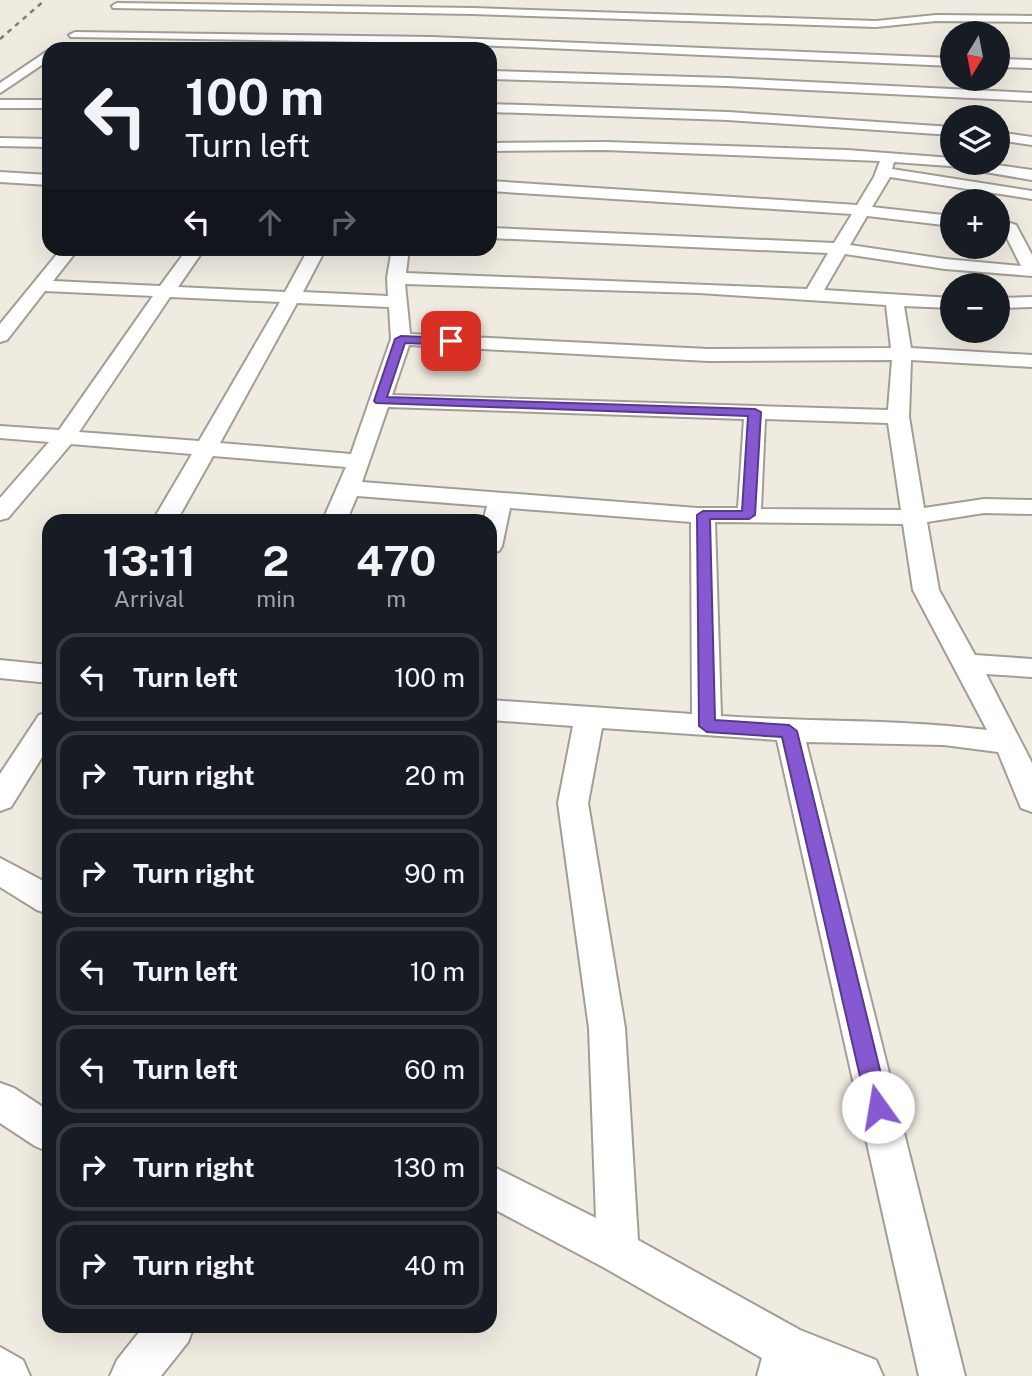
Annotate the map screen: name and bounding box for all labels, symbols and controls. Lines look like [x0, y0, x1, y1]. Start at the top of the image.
north arrow [940, 21, 1010, 91]
map controls [940, 21, 1010, 343]
text: 100 m [185, 68, 324, 126]
icon: left [70, 70, 161, 161]
button: layers [940, 105, 1010, 175]
text: Turn left [185, 127, 310, 164]
button: + [940, 189, 1010, 259]
icon: left [178, 203, 216, 241]
icon: ahead [251, 203, 289, 241]
icon: right [324, 203, 362, 241]
button: − [940, 273, 1010, 343]
pin [421, 311, 481, 371]
icon: arrive [432, 322, 470, 360]
text: 13:11 [103, 536, 196, 585]
text: 2 [262, 536, 289, 585]
text: 470 [356, 536, 436, 585]
text: Arrival [114, 585, 185, 612]
text: min [256, 585, 295, 612]
text: m [386, 585, 406, 612]
icon: left [74, 658, 112, 696]
text: Turn left [133, 662, 238, 693]
text: 100 m [394, 662, 465, 693]
icon: right [74, 756, 112, 794]
text: Turn right [133, 760, 255, 791]
text: 20 m [405, 760, 465, 791]
icon: right [74, 854, 112, 892]
text: Turn right [133, 858, 255, 889]
text: 90 m [404, 858, 465, 889]
icon: left [74, 952, 112, 990]
text: Turn left [133, 956, 238, 987]
text: 10 m [410, 956, 465, 987]
icon: left [74, 1050, 112, 1088]
text: Turn left [133, 1054, 238, 1085]
text: 60 m [404, 1054, 465, 1085]
position arrow [841, 1070, 915, 1144]
icon: right [74, 1148, 112, 1186]
text: Turn right [133, 1152, 255, 1183]
text: 130 m [393, 1152, 465, 1183]
icon: right [74, 1246, 112, 1284]
text: Turn right [133, 1250, 255, 1281]
text: 40 m [404, 1250, 465, 1281]

